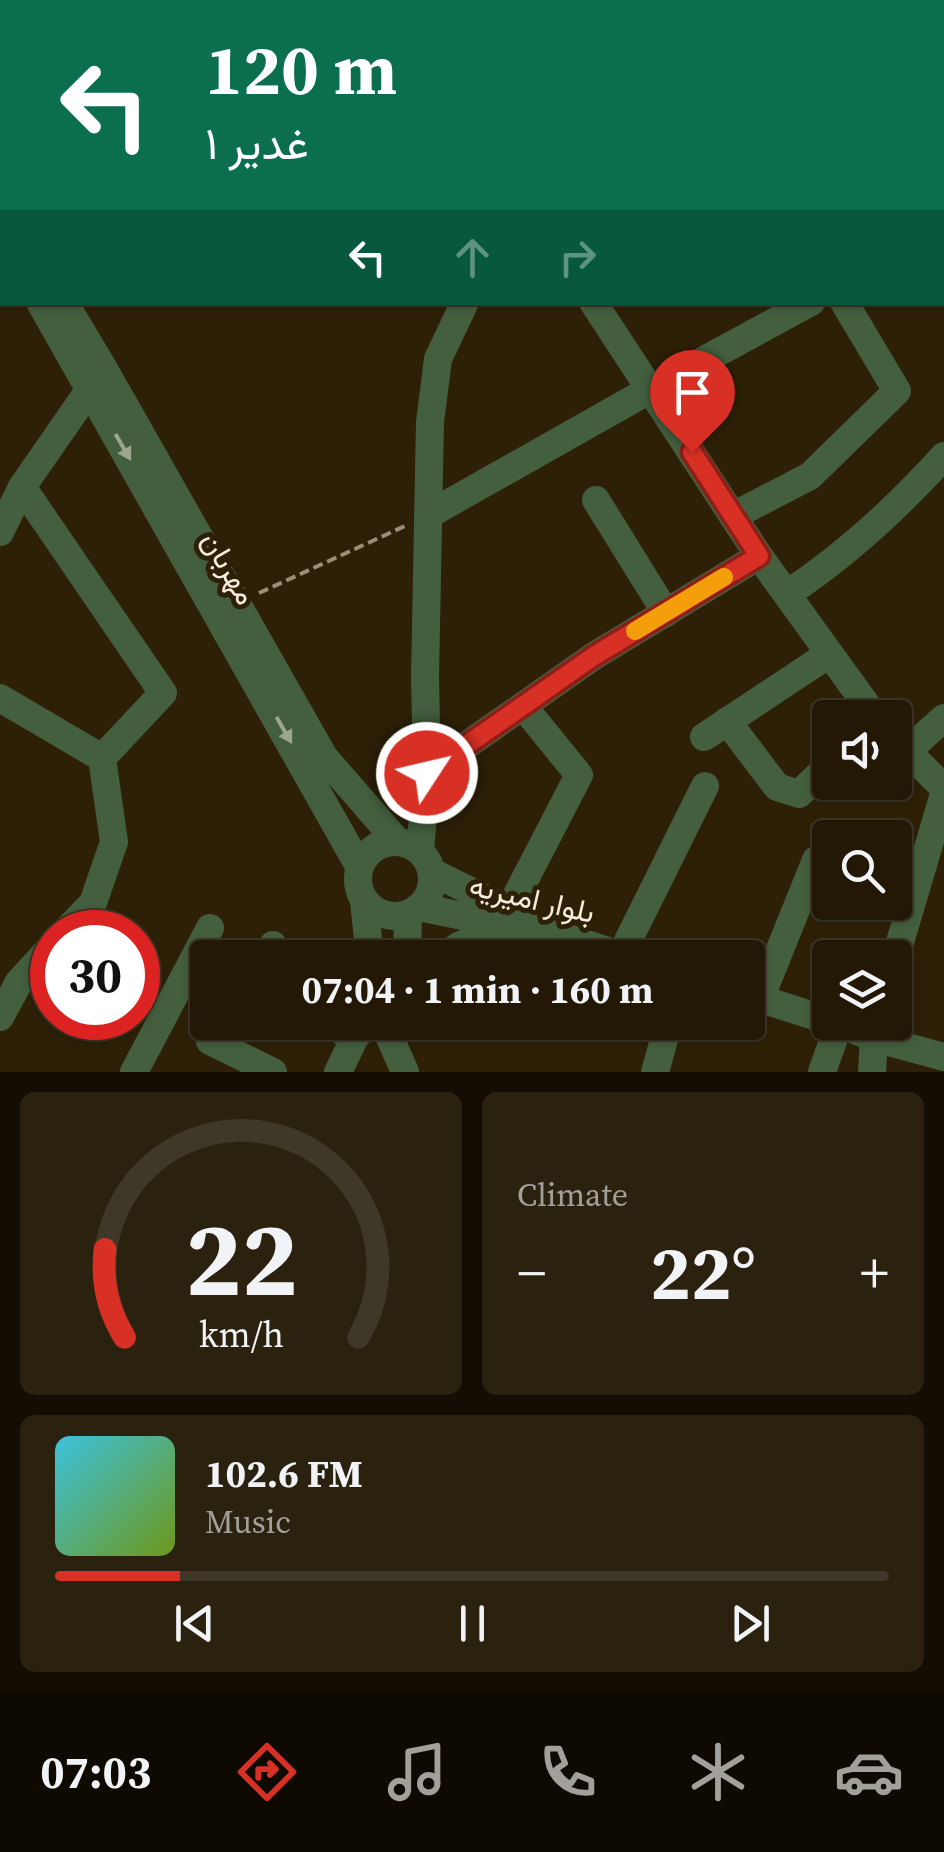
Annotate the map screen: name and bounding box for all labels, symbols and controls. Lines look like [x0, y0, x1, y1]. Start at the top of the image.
text: 120 m [205, 21, 397, 117]
icon: left [40, 40, 170, 170]
text: غدیر ۱ [205, 112, 309, 174]
icon: left [340, 230, 395, 285]
icon: ahead [445, 230, 500, 285]
icon: right [550, 230, 605, 285]
pin [650, 350, 735, 453]
icon: arrive [665, 365, 720, 420]
one-way arrow [115, 433, 132, 462]
street label: مهربان [192, 523, 267, 612]
map controls [812, 700, 912, 1040]
button: sound [812, 700, 912, 800]
one-way arrow [274, 716, 292, 744]
position arrow [375, 721, 479, 825]
button: search [812, 820, 912, 920]
street label: بلوار امیریه [465, 864, 599, 933]
speed limit sign: 30 [30, 910, 160, 1040]
button: layers [812, 940, 912, 1040]
text: 07:04 · 1 min · 160 m [301, 964, 654, 1016]
text: Climate [517, 1173, 628, 1217]
text: 22 [185, 1187, 297, 1330]
text: 22° [650, 1221, 756, 1324]
text: − [517, 1235, 546, 1310]
text: + [860, 1235, 889, 1310]
text: km/h [198, 1310, 284, 1359]
text: 102.6 FM [205, 1448, 363, 1500]
text: Music [205, 1500, 291, 1544]
icon: previous [167, 1596, 222, 1651]
icon: pause [445, 1596, 500, 1651]
icon: next [723, 1596, 778, 1651]
icon: directions [232, 1737, 302, 1807]
icon: music [382, 1737, 452, 1807]
icon: phone [533, 1737, 603, 1807]
icon: climate [683, 1737, 753, 1807]
icon: car [834, 1737, 904, 1807]
text: 07:03 [40, 1741, 151, 1803]

